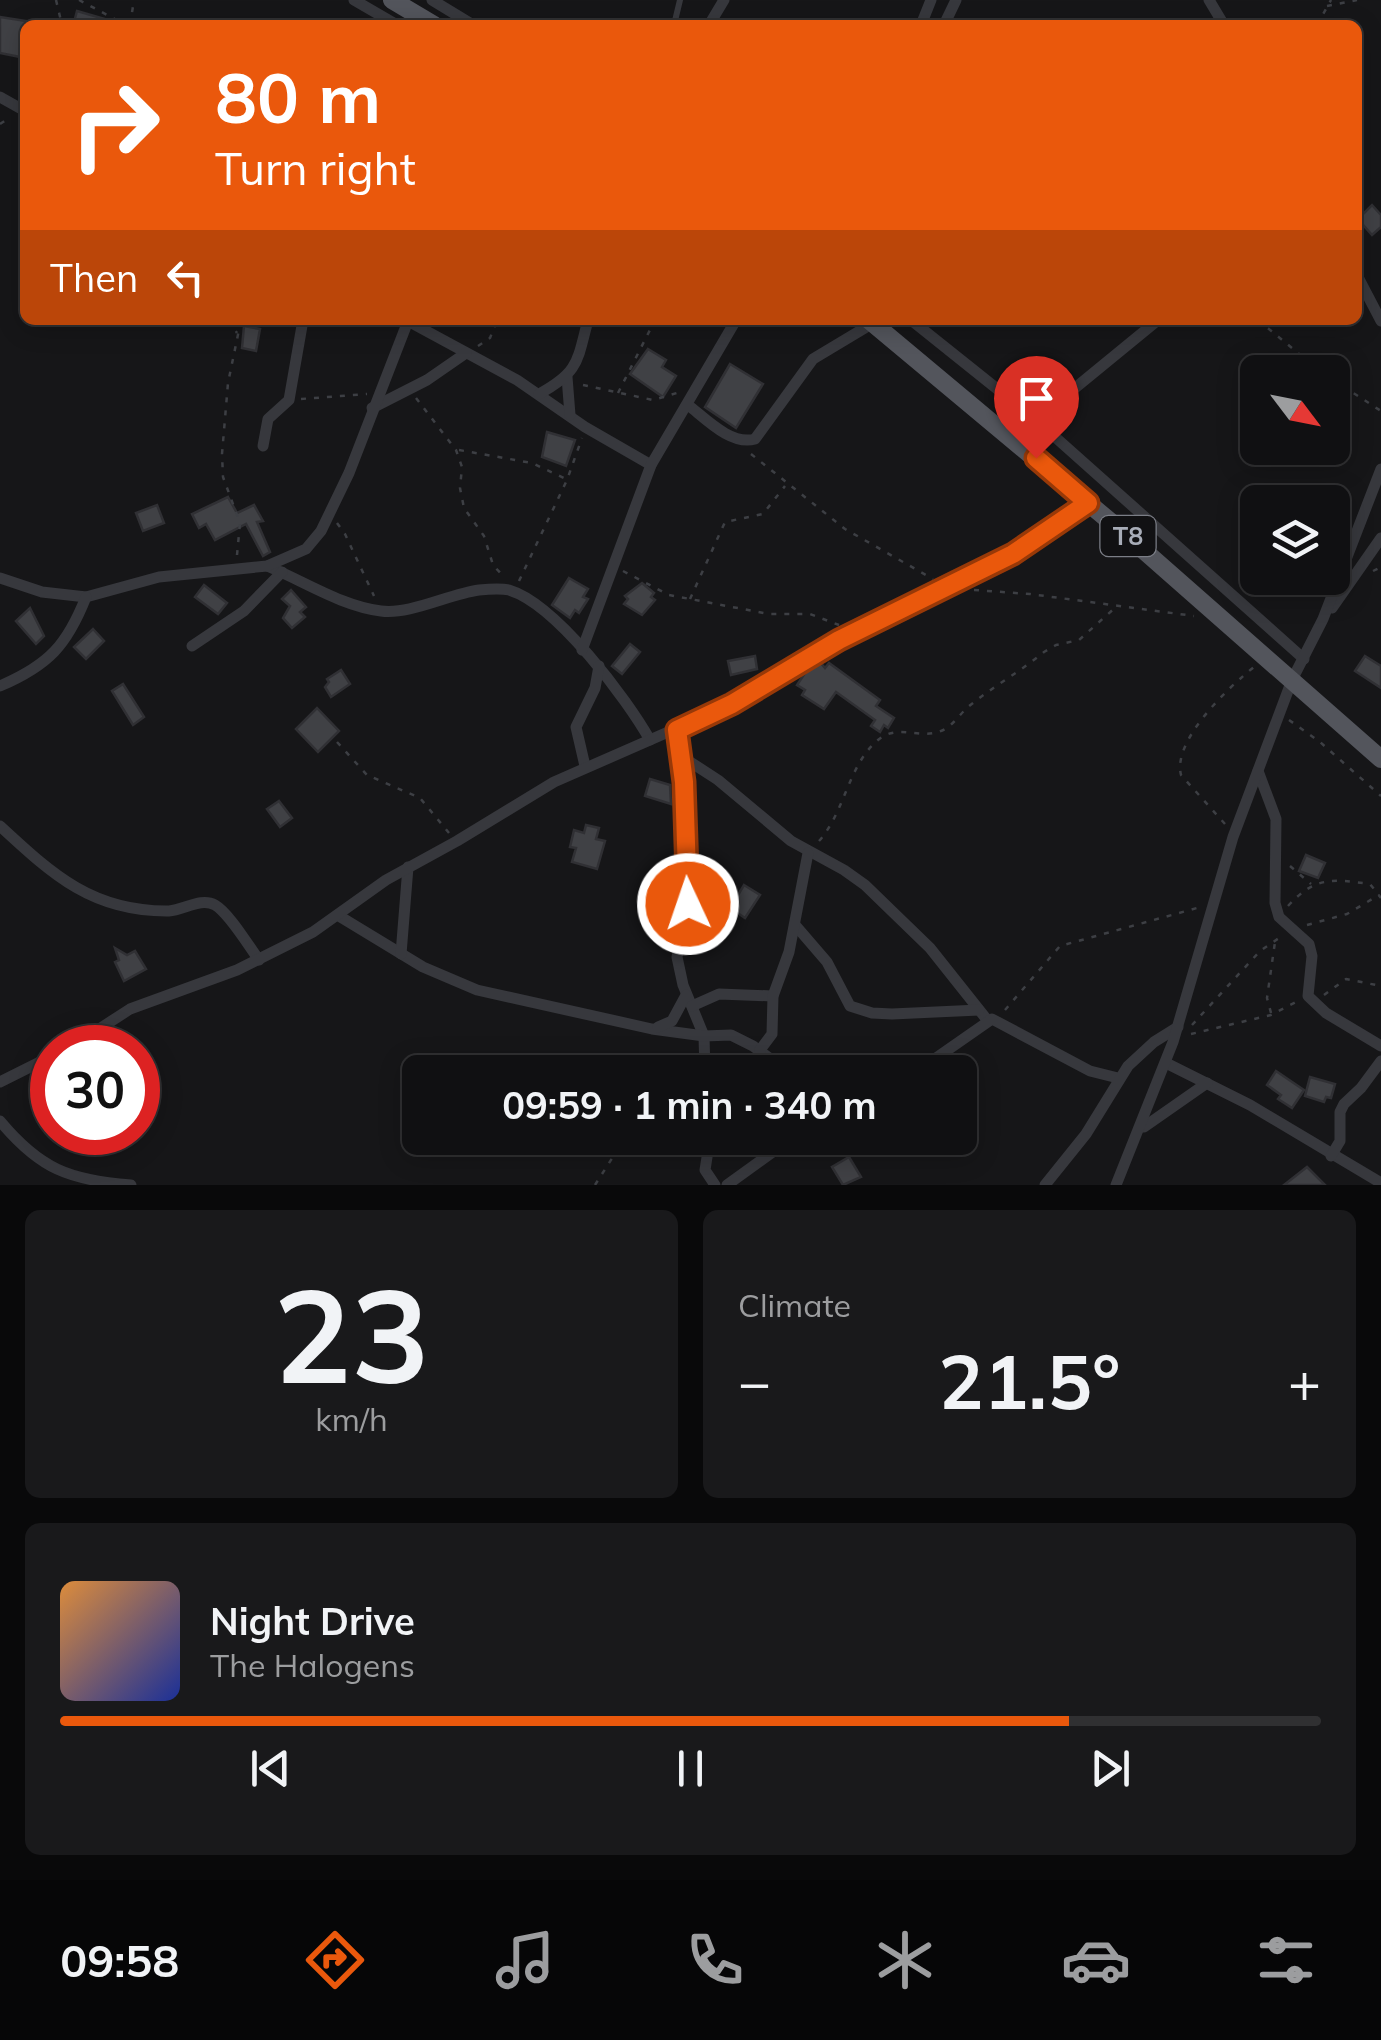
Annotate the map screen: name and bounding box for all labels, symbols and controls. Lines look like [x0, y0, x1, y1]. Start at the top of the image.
text: 80 m [215, 53, 381, 141]
icon: right [50, 60, 180, 190]
text: Turn right [215, 140, 416, 196]
icon: left [158, 250, 213, 305]
text: Then [50, 254, 138, 302]
north arrow [1240, 355, 1350, 465]
map controls [1240, 355, 1350, 595]
pin [994, 356, 1079, 459]
icon: arrive [1009, 371, 1064, 426]
button: layers [1240, 485, 1350, 595]
road number: T8 [1100, 516, 1156, 556]
position arrow [636, 852, 740, 956]
speed limit sign: 30 [30, 1025, 160, 1155]
text: 09:59 · 1 min · 340 m [502, 1081, 877, 1129]
text: 23 [273, 1252, 430, 1416]
text: Climate [738, 1285, 851, 1325]
text: 21.5° [938, 1334, 1121, 1428]
text: − [738, 1347, 771, 1416]
text: + [1288, 1347, 1321, 1416]
text: km/h [315, 1399, 388, 1439]
text: Night Drive [210, 1597, 415, 1645]
text: The Halogens [210, 1645, 415, 1685]
icon: previous [243, 1741, 298, 1796]
icon: pause [663, 1741, 718, 1796]
icon: next [1083, 1741, 1138, 1796]
icon: directions [300, 1925, 370, 1995]
icon: music [490, 1925, 560, 1995]
icon: phone [680, 1925, 750, 1995]
icon: climate [870, 1925, 940, 1995]
icon: car [1061, 1925, 1131, 1995]
icon: filters [1251, 1925, 1321, 1995]
text: 09:58 [60, 1932, 179, 1988]

